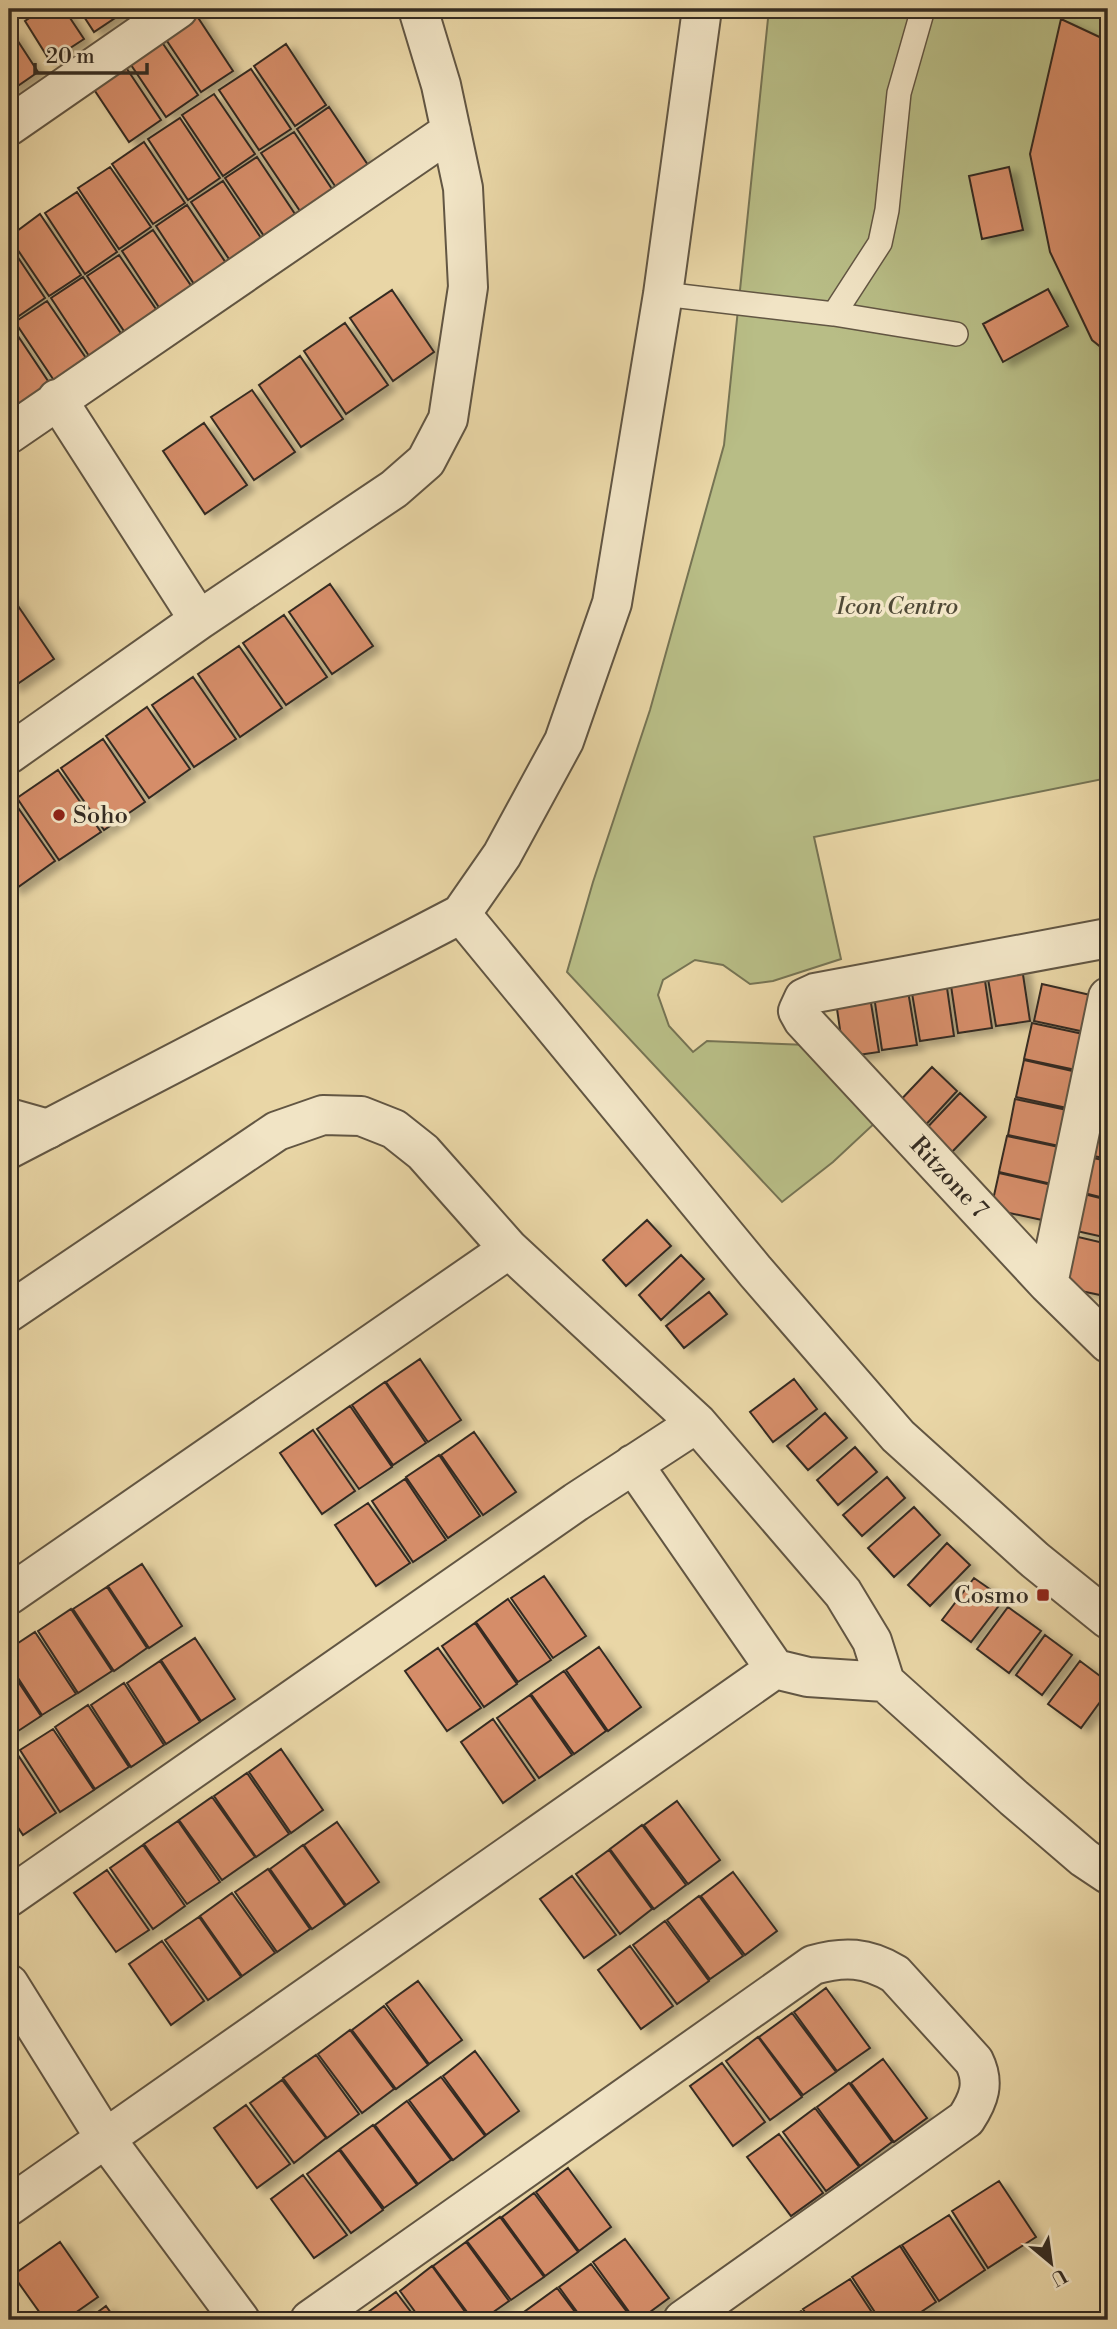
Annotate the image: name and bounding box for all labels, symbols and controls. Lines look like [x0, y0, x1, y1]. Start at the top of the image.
scale bar [35, 32, 147, 76]
text: 20 m [46, 44, 95, 70]
park label: Icon Centro [835, 592, 958, 622]
place label: Soho [73, 801, 128, 831]
marker: Soho [51, 807, 67, 823]
street label: Ritzone 7 [903, 1130, 994, 1225]
place label: Cosmo [954, 1581, 1029, 1611]
marker: Cosmo [1035, 1587, 1051, 1603]
north arrow [1016, 2228, 1086, 2298]
text: U [1046, 2263, 1071, 2291]

